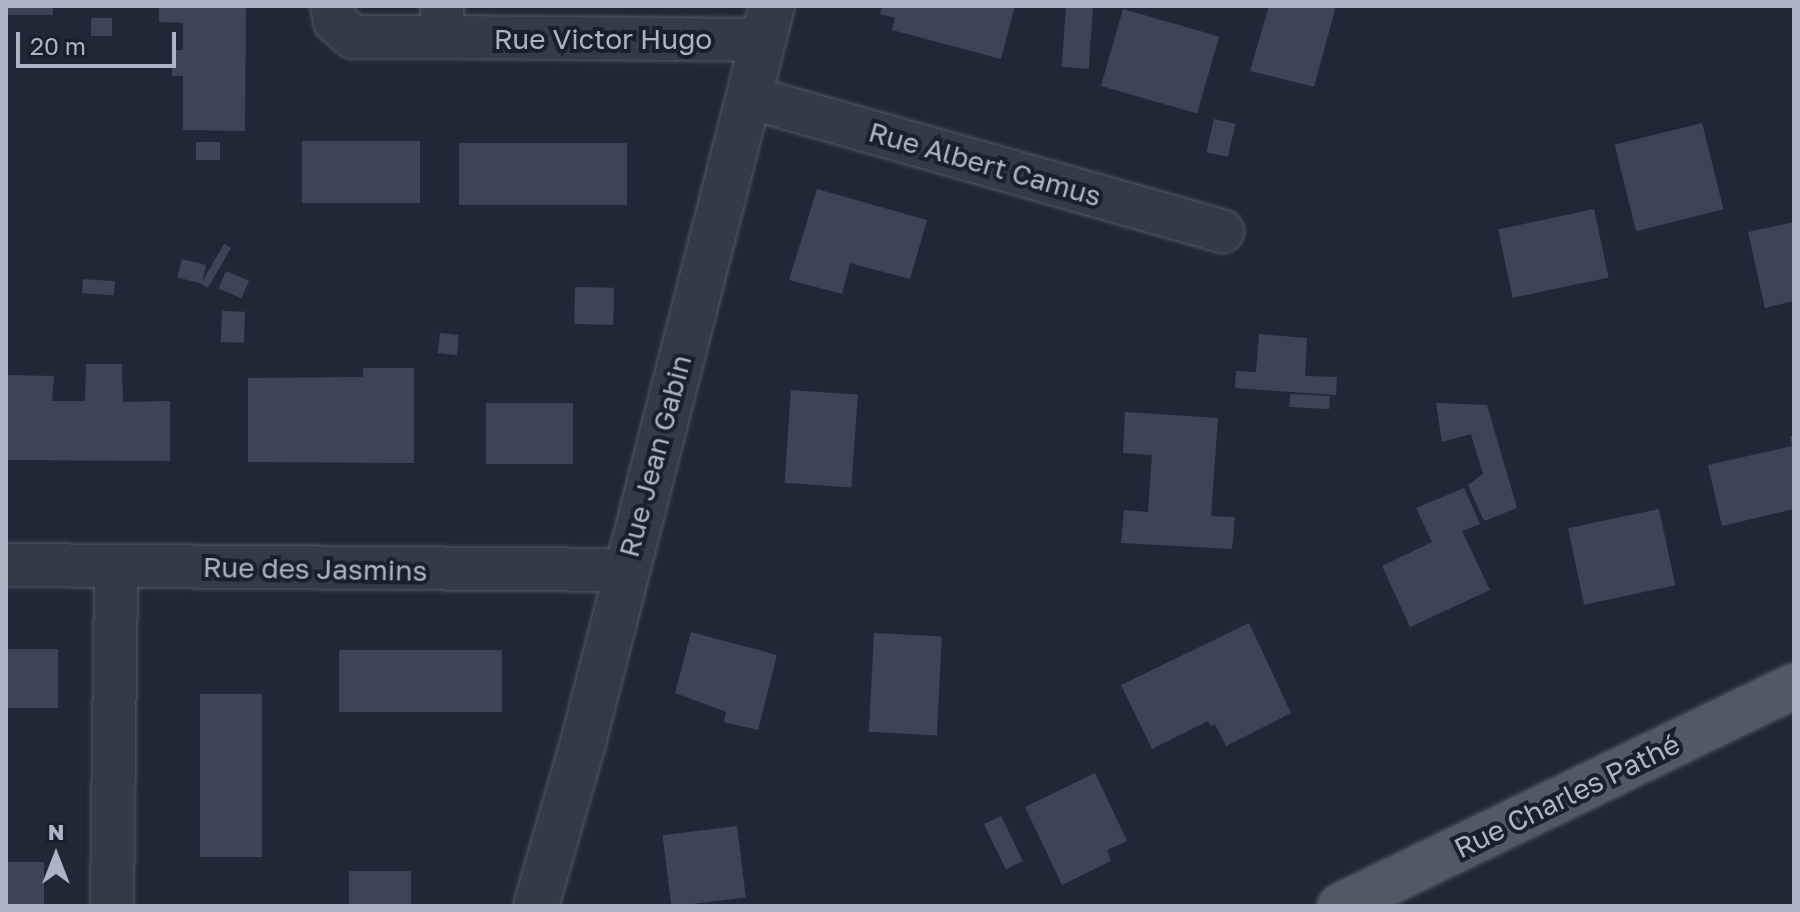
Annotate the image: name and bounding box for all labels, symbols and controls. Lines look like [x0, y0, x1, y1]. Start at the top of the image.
scale bar [20, 16, 180, 66]
street label: Rue Victor Hugo [494, 22, 712, 56]
text: 20 m [30, 31, 86, 60]
street label: Rue Albert Camus [865, 115, 1105, 213]
street label: Rue Jean Gabin [612, 351, 698, 561]
street label: Rue des Jasmins [202, 550, 428, 588]
street label: Rue Charles Pathé [1449, 727, 1685, 865]
north arrow [16, 816, 96, 896]
text: N [48, 818, 64, 845]

